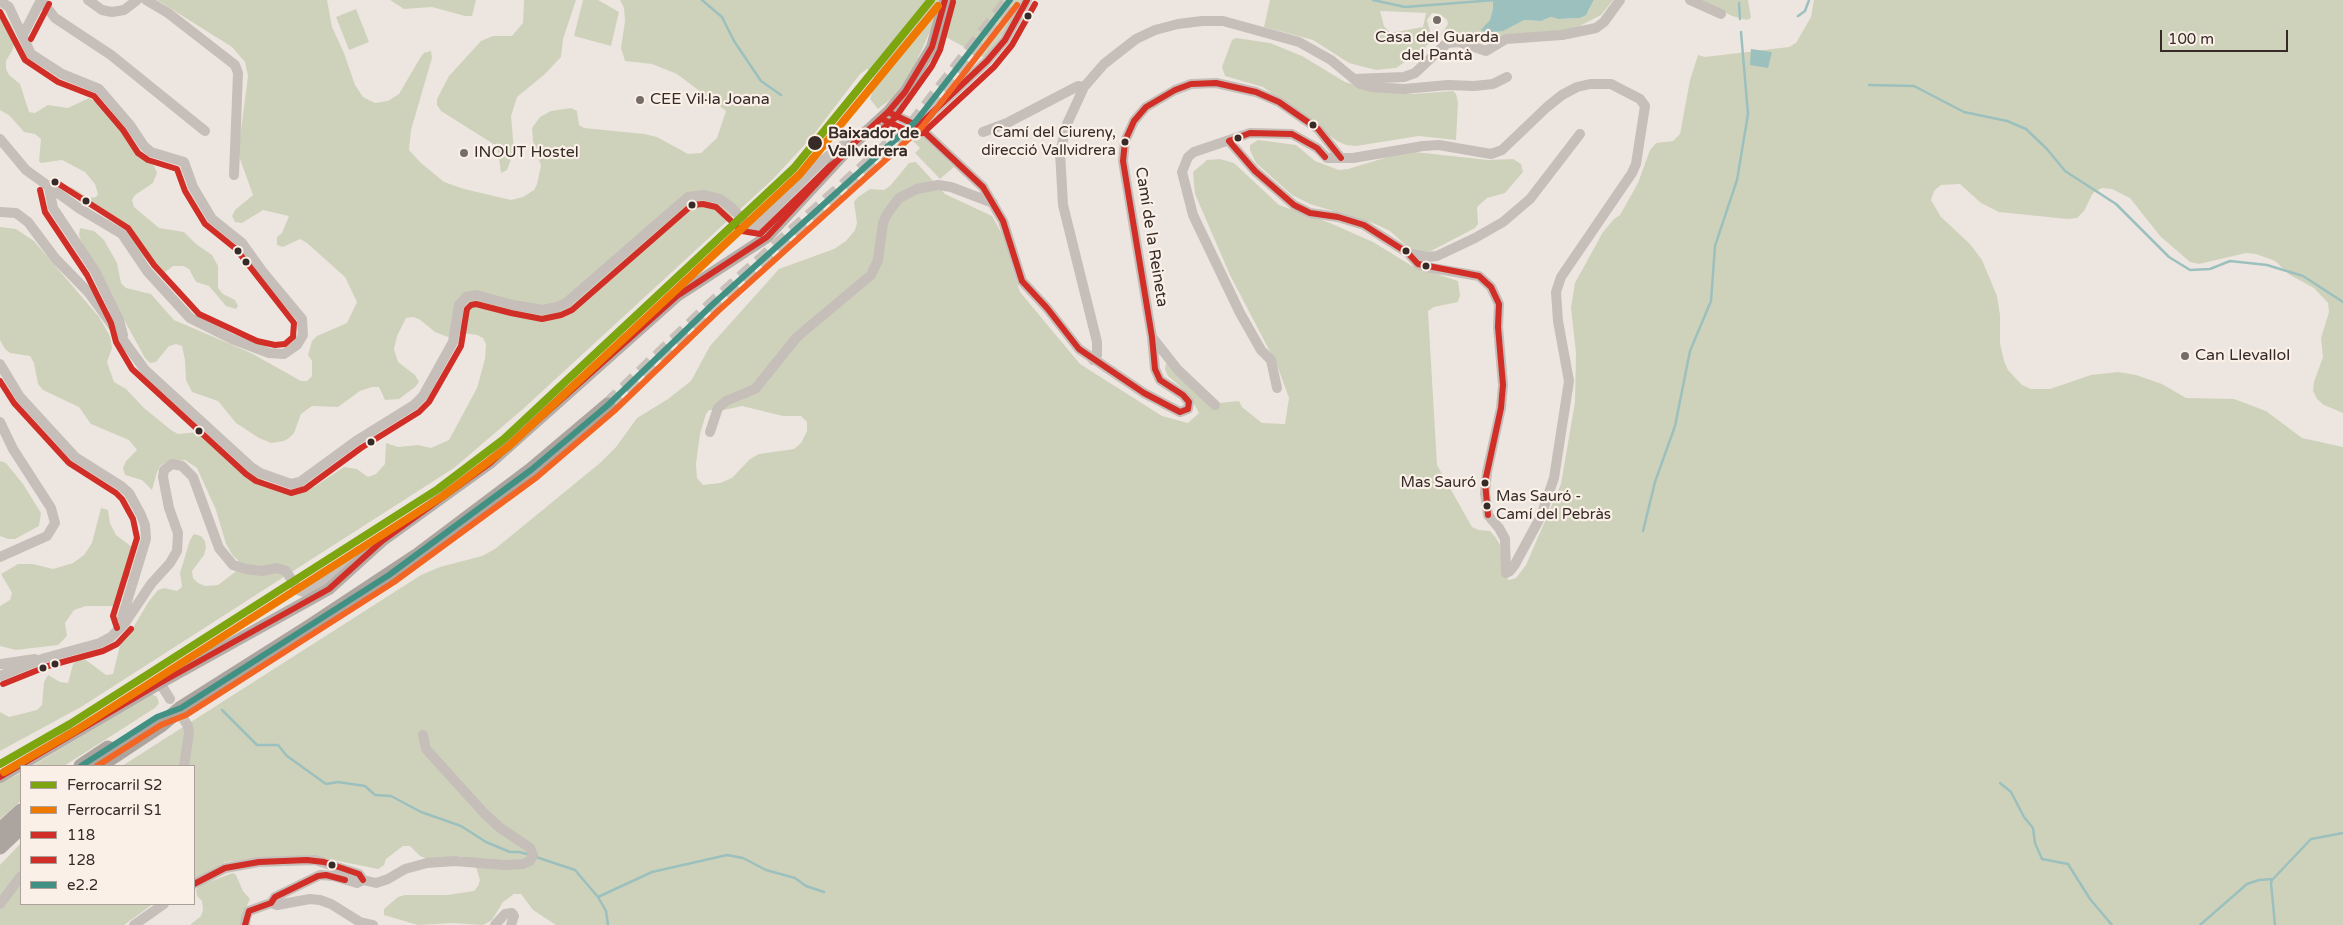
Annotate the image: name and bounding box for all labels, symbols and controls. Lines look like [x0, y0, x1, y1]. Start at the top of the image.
unlabelled marker [1023, 11, 1033, 21]
marker: Casa del Guarda del Pantà [1431, 14, 1443, 26]
scale bar [2163, 20, 2290, 52]
place label: Casa del Guarda del Pantà [1375, 28, 1499, 66]
text: 100 m [2168, 30, 2214, 48]
place label: CEE Vil·la Joana [650, 90, 770, 110]
marker: CEE Vil·la Joana [634, 94, 646, 106]
unlabelled marker [1308, 120, 1318, 130]
place label: Baixador de Vallvidrera [828, 124, 919, 162]
place label: Camí del Ciureny, direcció Vallvidrera [981, 124, 1116, 159]
unlabelled marker [1233, 133, 1243, 143]
marker: Baixador de Vallvidrera [806, 134, 824, 152]
marker: Camí del Ciureny, direcció Vallvidrera [1120, 137, 1130, 147]
place label: INOUT Hostel [474, 143, 579, 163]
marker: INOUT Hostel [458, 147, 470, 159]
street label: Camí de la Reineta [1130, 166, 1172, 308]
unlabelled marker [50, 177, 60, 187]
unlabelled marker [81, 196, 91, 206]
unlabelled marker [687, 200, 697, 210]
unlabelled marker [233, 246, 243, 256]
unlabelled marker [1401, 246, 1411, 256]
unlabelled marker [241, 257, 251, 267]
unlabelled marker [1421, 261, 1431, 271]
place label: Can Llevallol [2195, 346, 2290, 366]
marker: Can Llevallol [2179, 350, 2191, 362]
unlabelled marker [194, 426, 204, 436]
unlabelled marker [366, 437, 376, 447]
place label: Mas Sauró [1401, 474, 1476, 492]
marker: Mas Sauró [1480, 478, 1490, 488]
place label: Mas Sauró - Camí del Pebràs [1496, 488, 1611, 523]
marker: Mas Sauró - Camí del Pebràs [1482, 501, 1492, 511]
unlabelled marker [50, 659, 60, 669]
unlabelled marker [38, 663, 48, 673]
legend [20, 765, 195, 905]
text: Ferrocarril S2 [67, 776, 162, 794]
text: Ferrocarril S1 [67, 801, 162, 819]
text: 118 [67, 826, 95, 844]
text: 128 [67, 851, 95, 869]
unlabelled marker [327, 860, 337, 870]
text: e2.2 [67, 876, 98, 894]

